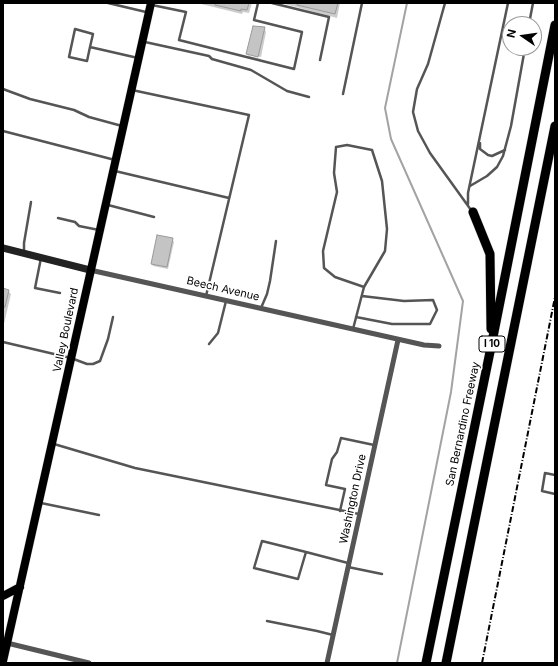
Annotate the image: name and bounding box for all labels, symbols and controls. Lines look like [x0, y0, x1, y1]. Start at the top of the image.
north arrow [502, 16, 542, 56]
text: N [504, 28, 519, 39]
street label: Beech Avenue [185, 274, 261, 304]
street label: Valley Boulevard [51, 286, 81, 374]
road number: I 10 [479, 336, 505, 352]
street label: San Bernardino Freeway [443, 361, 483, 487]
street label: Washington Drive [337, 453, 369, 545]

